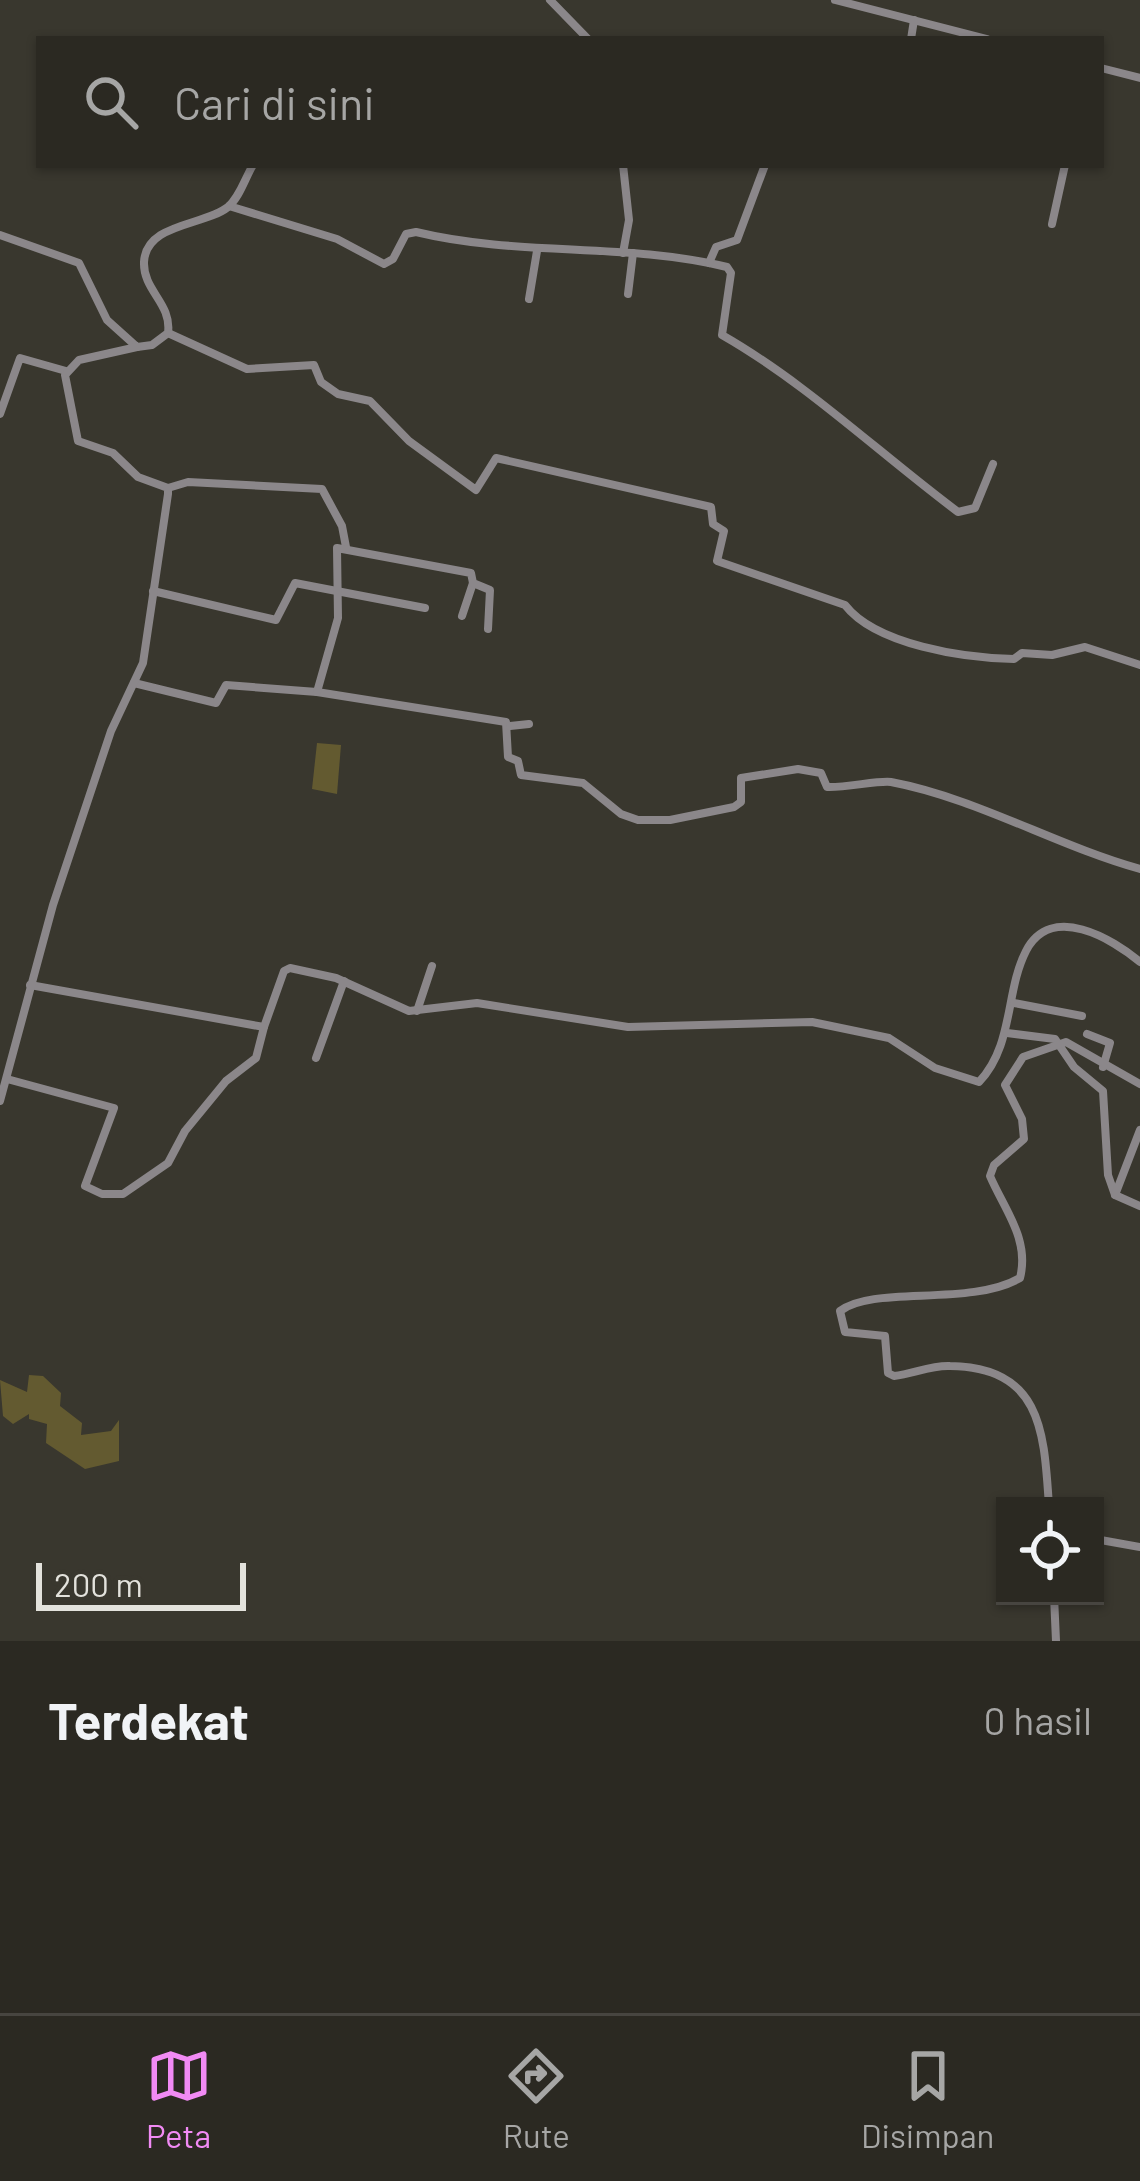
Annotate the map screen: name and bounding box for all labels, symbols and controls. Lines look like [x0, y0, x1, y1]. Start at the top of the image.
search box [36, 36, 1104, 168]
icon: search [78, 69, 144, 135]
text: Cari di sini [174, 75, 375, 129]
map controls [996, 1497, 1104, 1605]
button: locate [996, 1497, 1104, 1605]
scale bar [36, 1557, 246, 1610]
text: 200 m [54, 1564, 143, 1604]
text: Terdekat [48, 1689, 249, 1750]
text: 0 hasil [984, 1696, 1092, 1743]
tab: Peta [146, 2043, 212, 2155]
tab: Rute [503, 2043, 570, 2155]
tab: Disimpan [861, 2043, 994, 2155]

